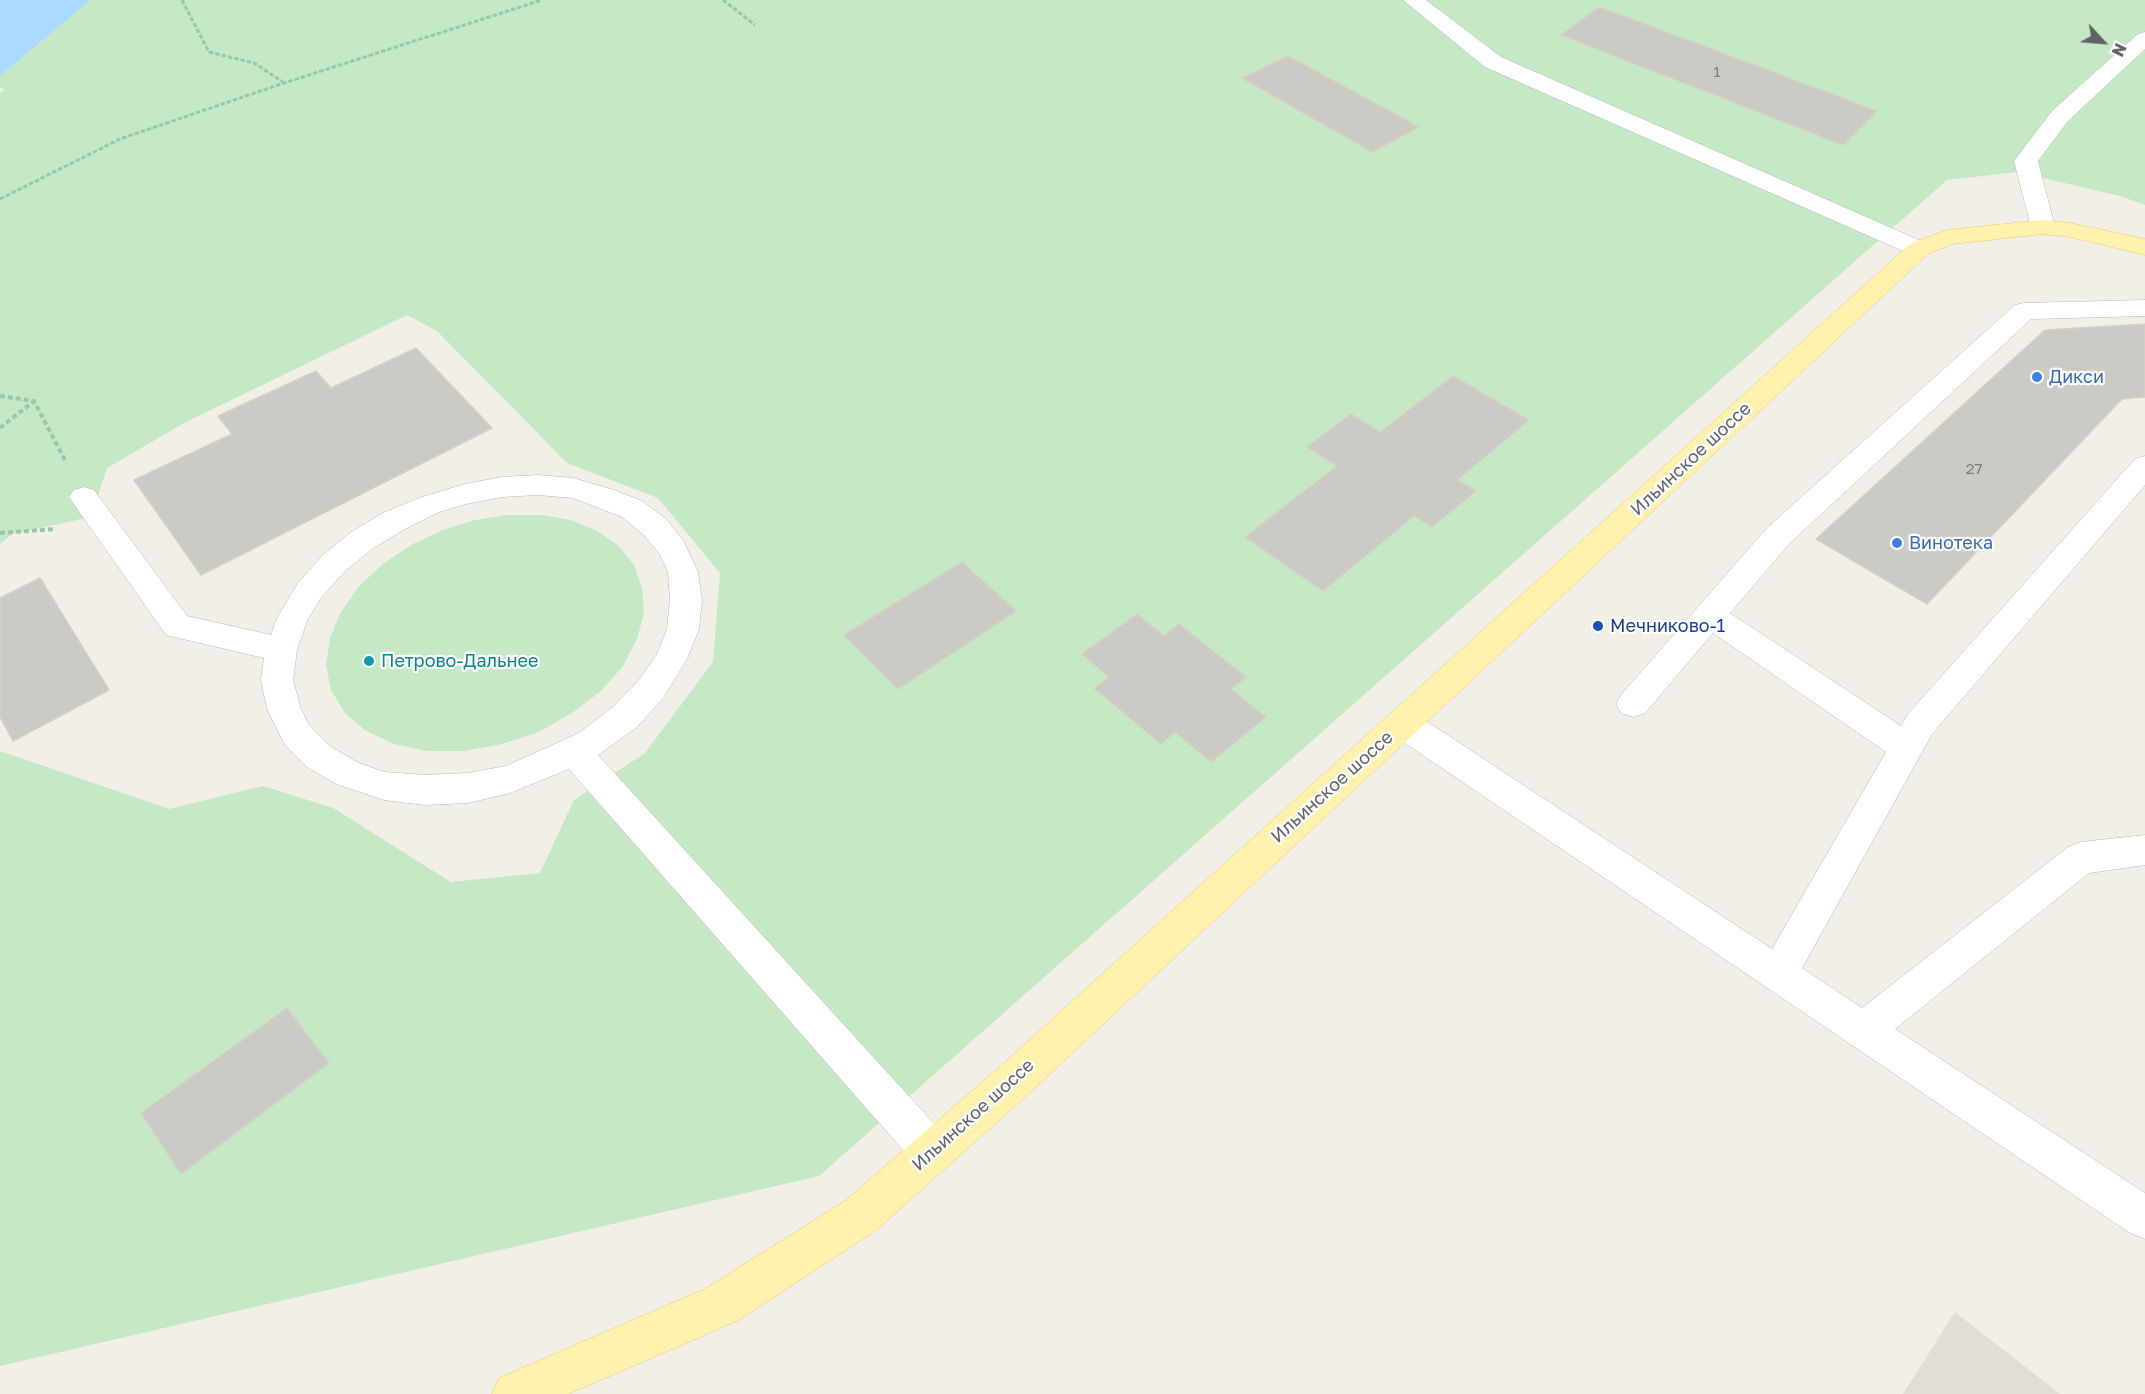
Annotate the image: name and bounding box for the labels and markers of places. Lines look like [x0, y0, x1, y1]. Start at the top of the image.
place label: Дикси [2049, 366, 2104, 388]
marker: Дикси [2030, 370, 2044, 384]
place label: Винотека [1909, 532, 1993, 554]
marker: Винотека [1890, 536, 1904, 550]
place label: Мечниково-1 [1610, 615, 1725, 637]
marker: Мечниково-1 [1591, 619, 1605, 633]
place label: Петрово-Дальнее [381, 650, 538, 672]
marker: Петрово-Дальнее [362, 654, 376, 668]

